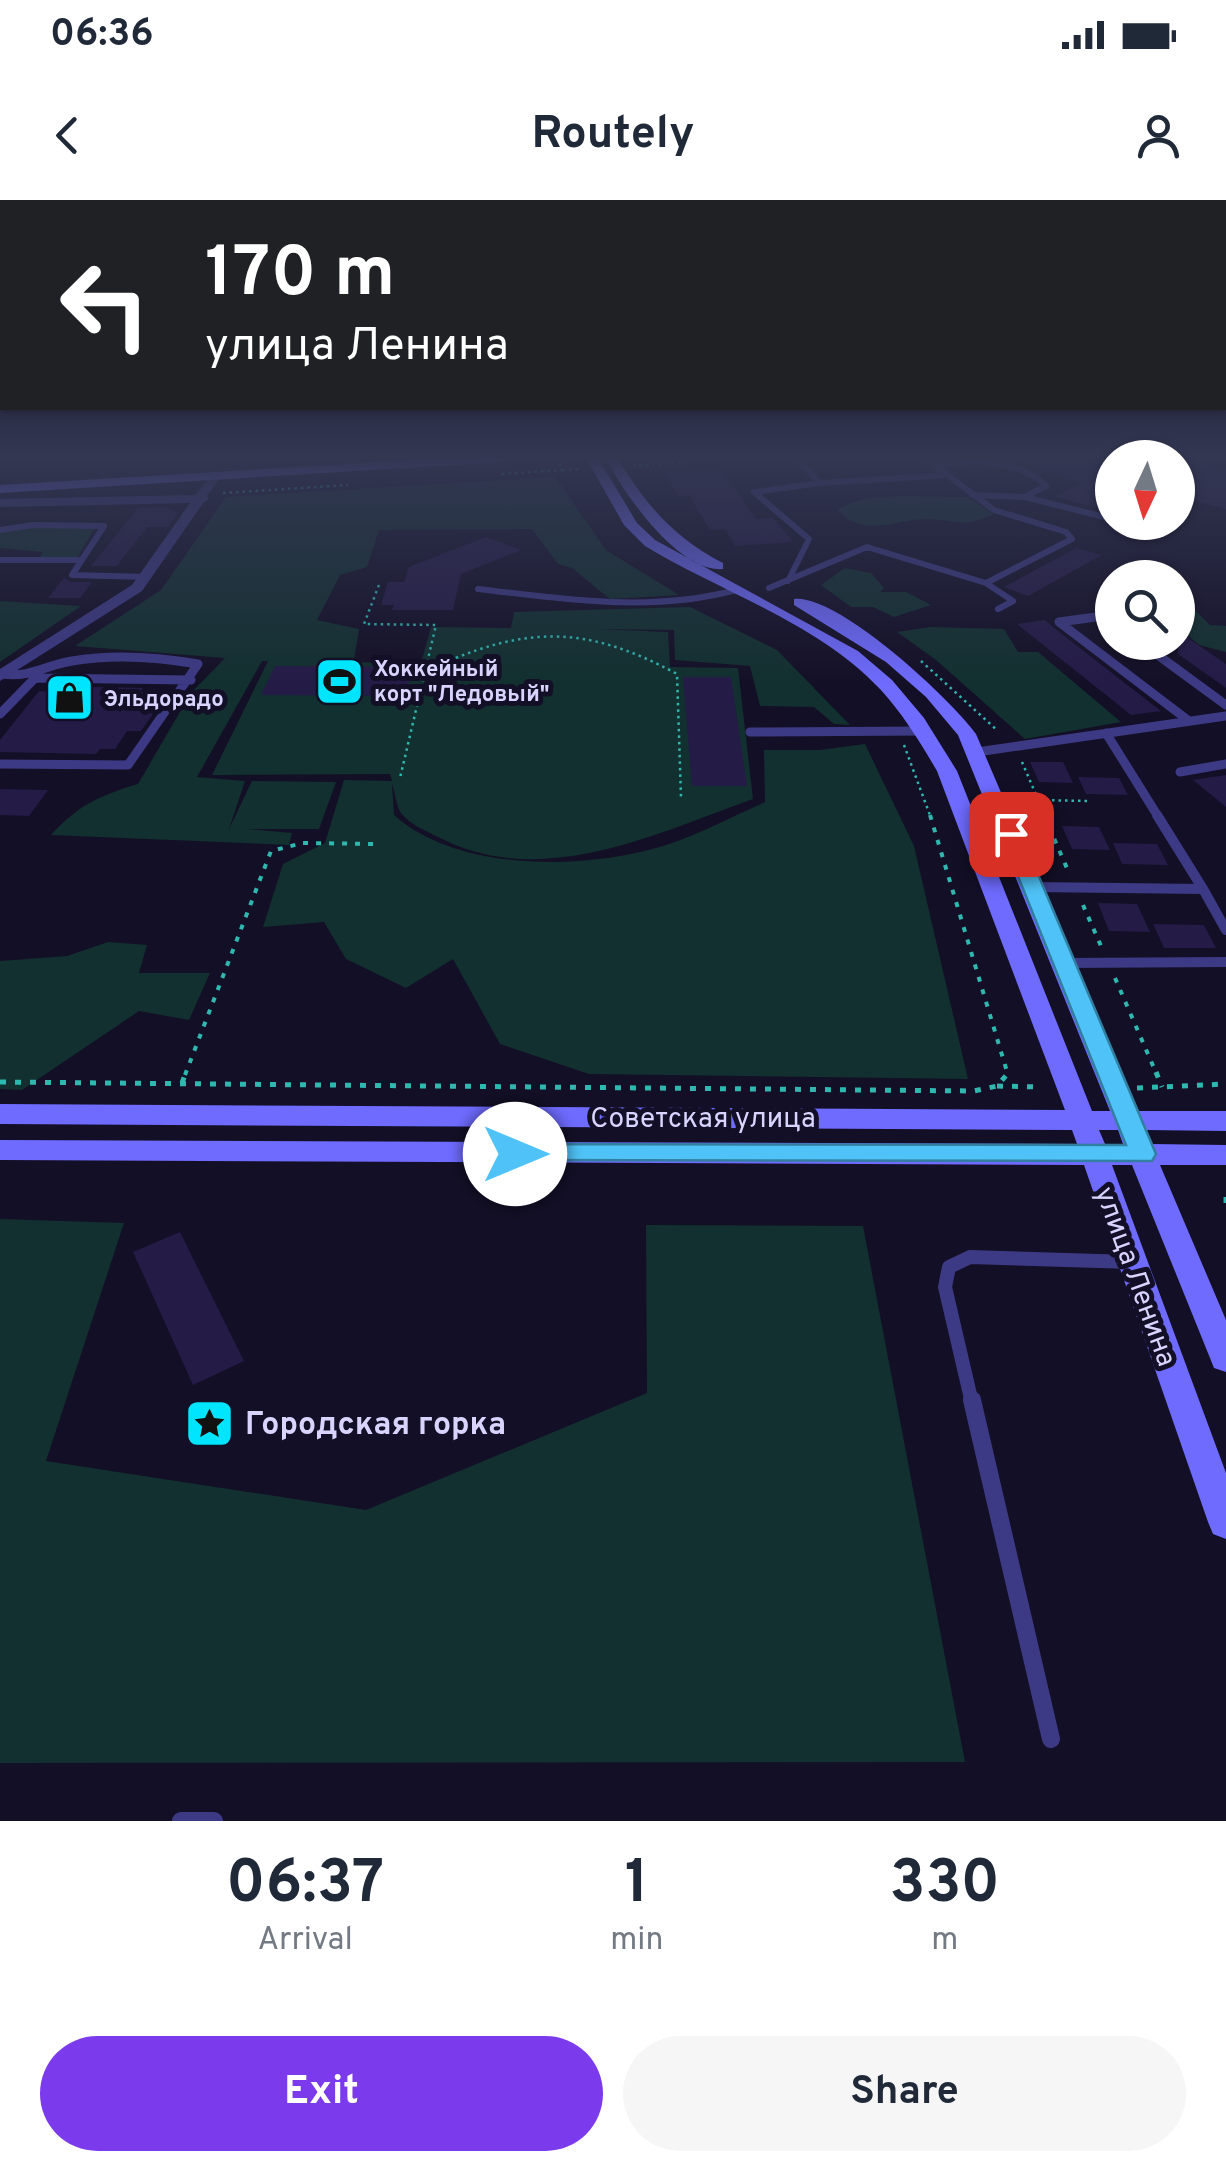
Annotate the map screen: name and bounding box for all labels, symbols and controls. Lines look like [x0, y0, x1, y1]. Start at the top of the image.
text: 06:36 [50, 11, 154, 60]
text: Routely [532, 107, 694, 164]
icon: back [40, 108, 95, 163]
icon: person [1131, 108, 1186, 163]
text: 170 m [205, 232, 395, 321]
icon: left [40, 240, 170, 370]
text: улица Ленина [205, 319, 509, 376]
north arrow [1095, 440, 1195, 540]
map controls [1095, 440, 1195, 660]
button: search [1095, 560, 1195, 660]
sports icon: Хоккейный корт "Ледовый" [313, 655, 365, 707]
place label: Хоккейный корт "Ледовый" [374, 657, 550, 709]
shop icon: Эльдорадо [43, 672, 95, 724]
place label: Эльдорадо [104, 687, 224, 714]
pin [969, 792, 1054, 877]
icon: arrive [984, 807, 1039, 862]
position arrow [463, 1102, 567, 1206]
street label: Советская улица [590, 1102, 816, 1138]
street label: улица Ленина [1085, 1182, 1183, 1372]
place icon: Городская горка [184, 1397, 236, 1449]
place label: Городская горка [245, 1406, 506, 1446]
text: 06:37 [226, 1848, 384, 1924]
text: 1 [625, 1848, 649, 1924]
text: 330 [889, 1848, 1000, 1924]
text: Arrival [257, 1921, 353, 1961]
text: min [610, 1921, 663, 1961]
text: m [931, 1921, 958, 1961]
button: Exit [40, 2036, 603, 2151]
button: Share [623, 2036, 1186, 2151]

